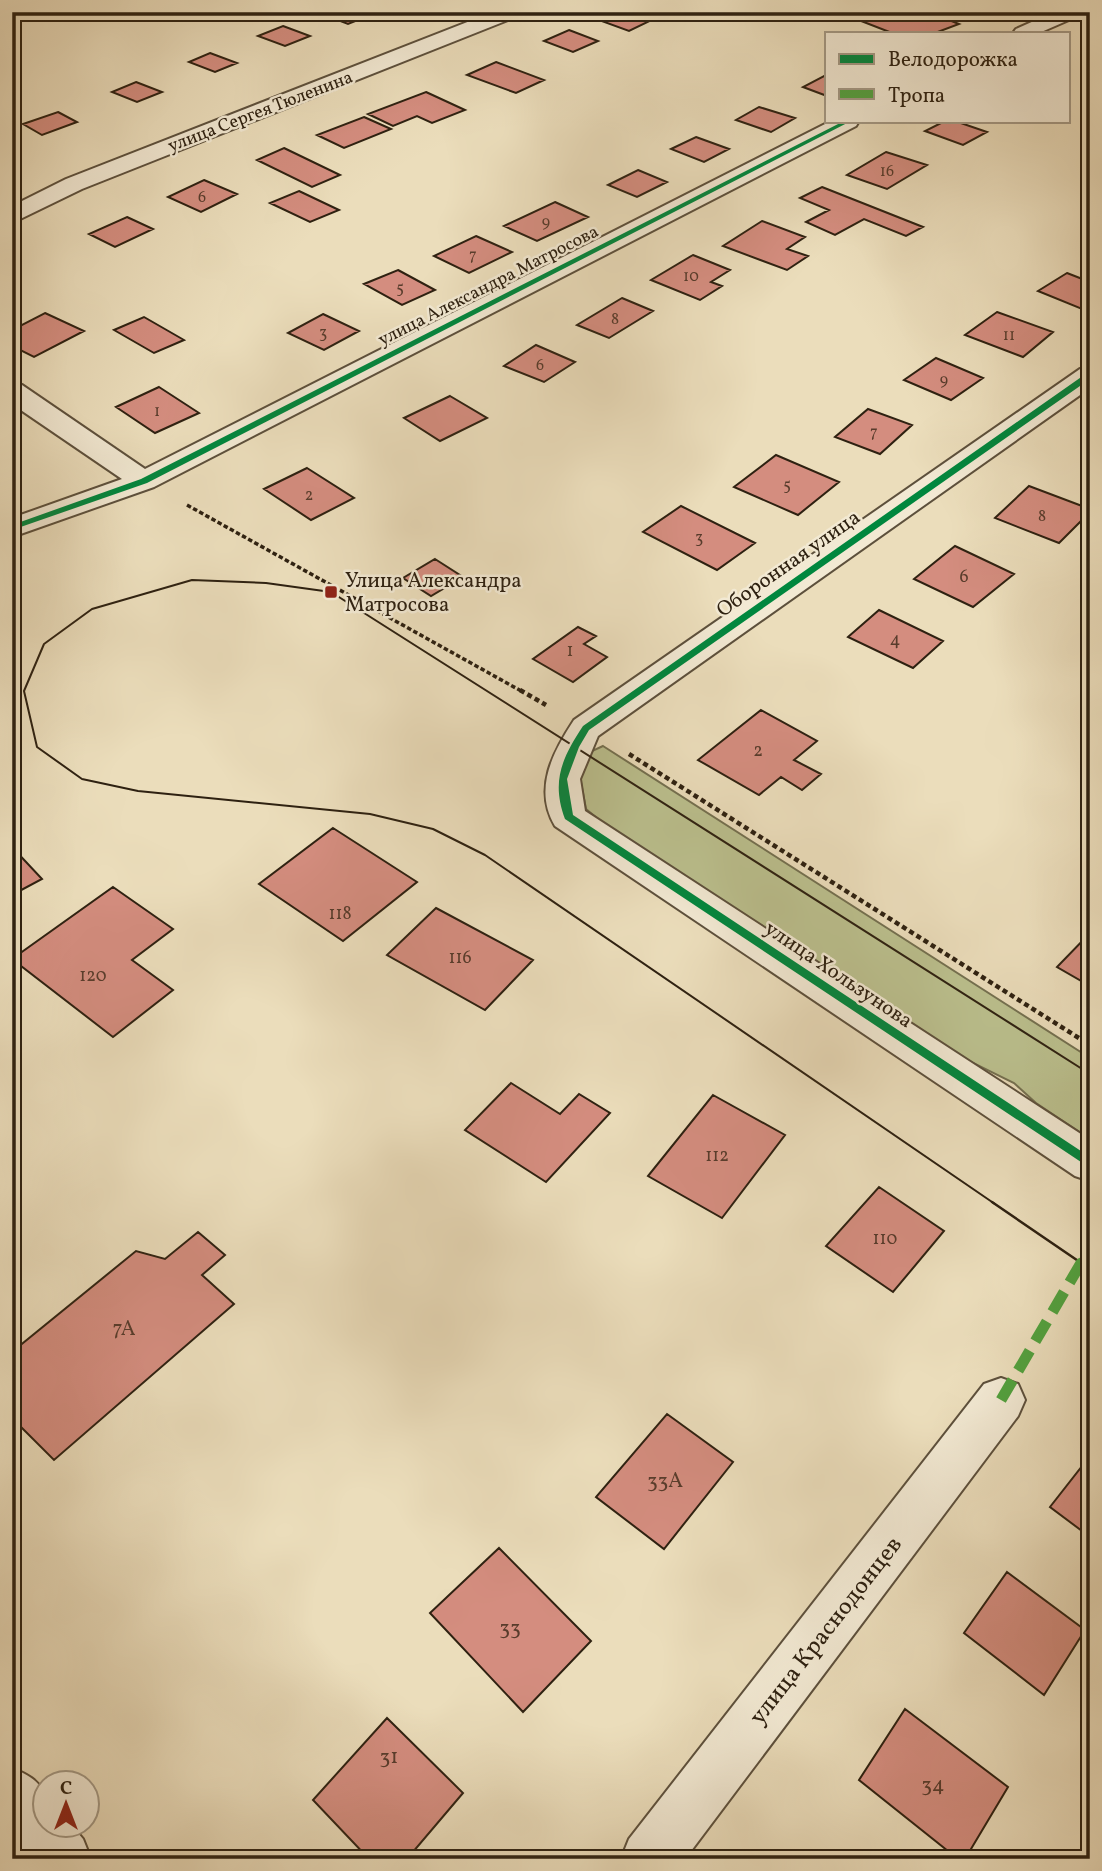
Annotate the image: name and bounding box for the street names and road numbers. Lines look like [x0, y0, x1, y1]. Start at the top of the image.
street label: улица Сергея Тюленина [164, 65, 357, 159]
street label: улица Александра Матросова [374, 220, 603, 353]
street label: Оборонная улица [711, 504, 867, 625]
street label: улица Хользунова [758, 915, 918, 1036]
street label: улица Краснодонцев [742, 1530, 911, 1733]

